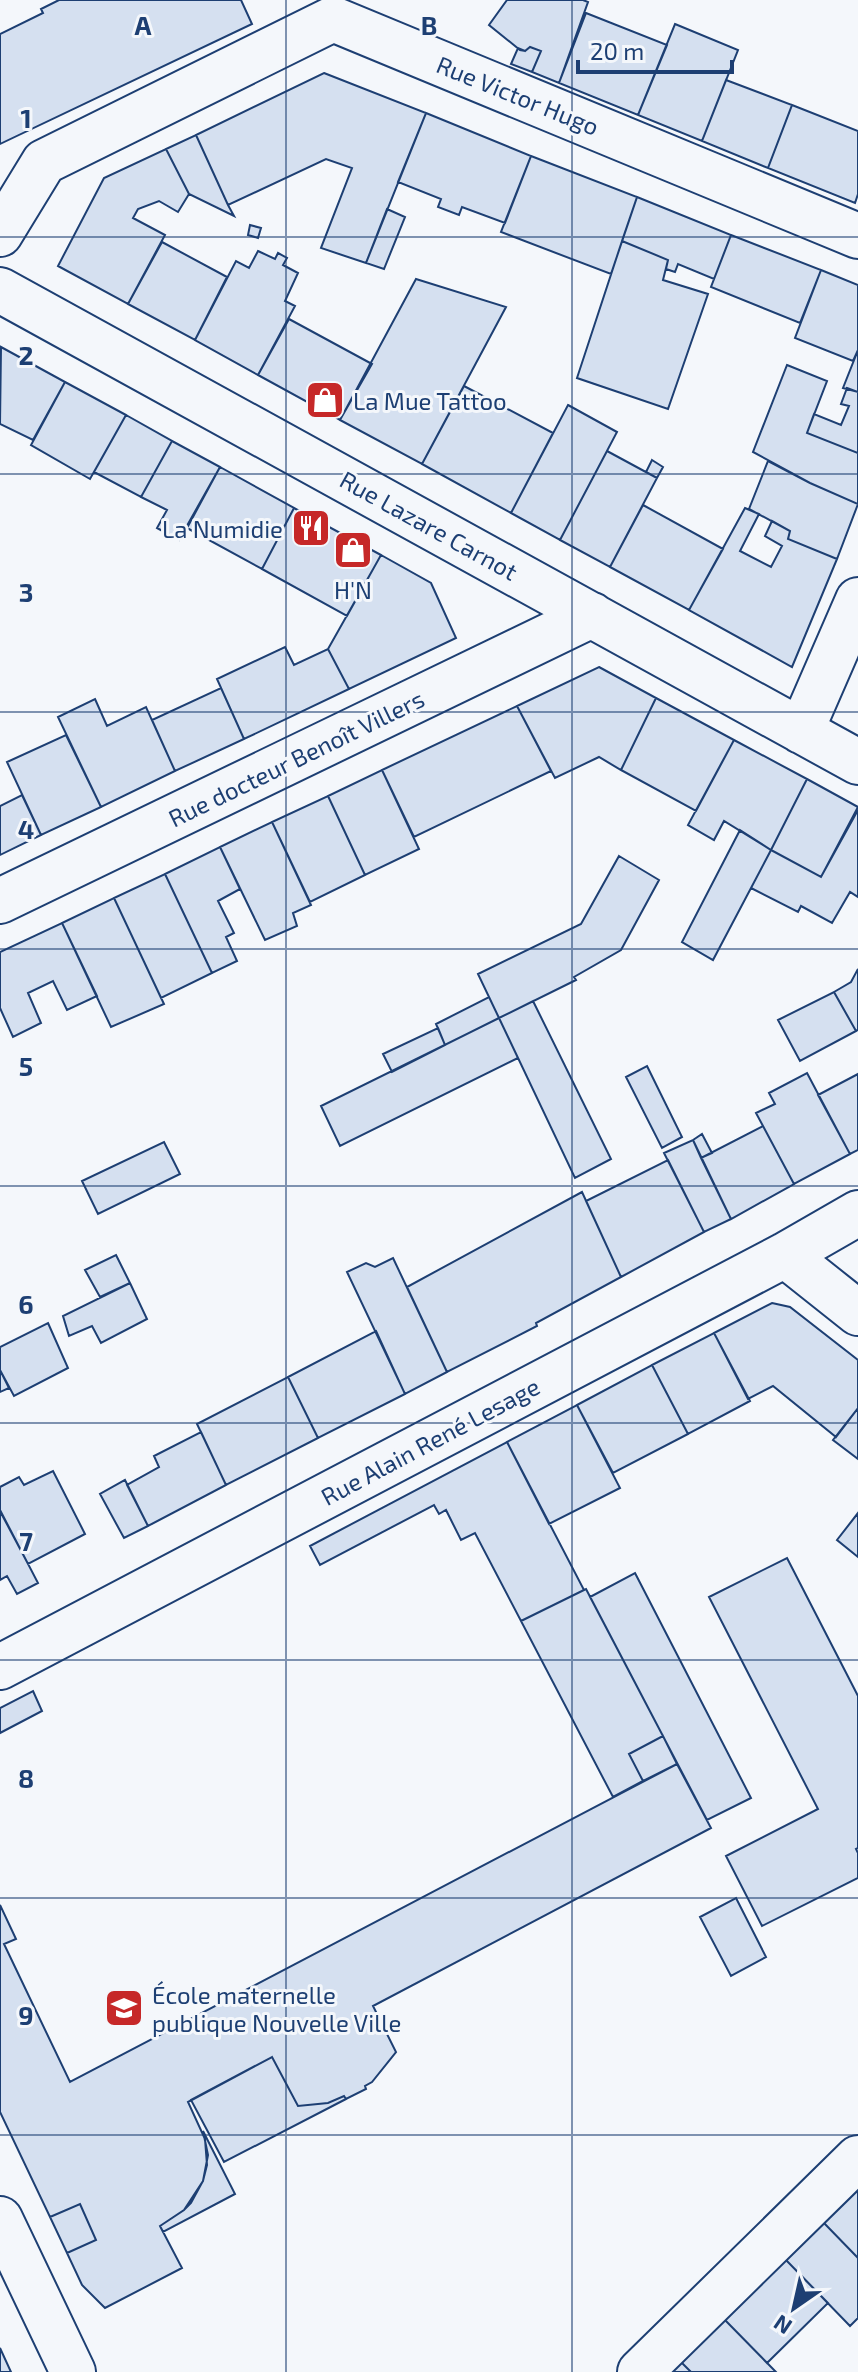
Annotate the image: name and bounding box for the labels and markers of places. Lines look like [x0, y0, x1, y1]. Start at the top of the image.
shop icon: La Mue Tattoo [304, 379, 346, 421]
place label: La Mue Tattoo [353, 386, 507, 415]
restaurant icon: La Numidie [290, 507, 332, 549]
place label: La Numidie [162, 514, 283, 543]
shop icon: H'N [332, 529, 374, 571]
place label: H'N [334, 575, 372, 604]
place label: École maternelle publique Nouvelle Ville [152, 1980, 401, 2037]
school or university icon: École maternelle publique Nouvelle Ville [103, 1987, 145, 2029]

